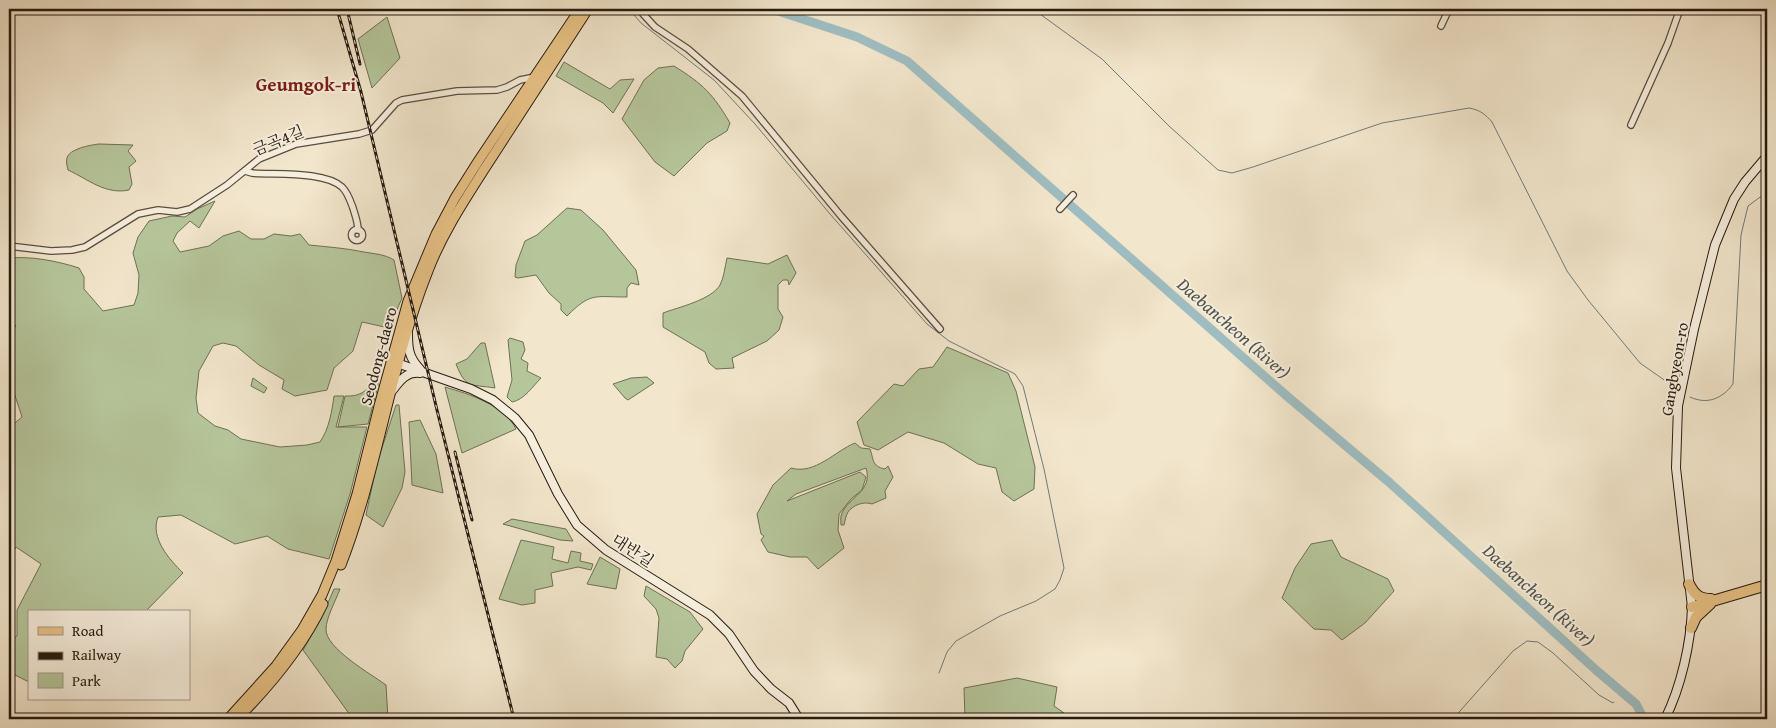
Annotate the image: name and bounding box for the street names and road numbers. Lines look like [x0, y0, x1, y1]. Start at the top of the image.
street label: 금곡4길 [248, 119, 308, 161]
street label: Seodong-daero [353, 304, 403, 408]
street label: Gangbyeon-ro [1654, 320, 1694, 418]
street label: 대반길 [607, 527, 659, 573]

